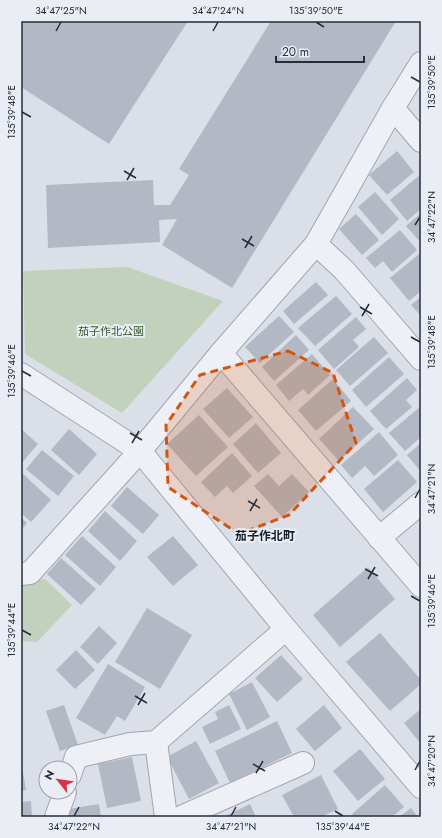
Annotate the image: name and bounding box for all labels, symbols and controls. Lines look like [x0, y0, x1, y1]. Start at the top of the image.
text: 34°47'25"N [35, 3, 87, 18]
text: 34°47'24"N [192, 3, 244, 18]
text: 135°39'50"E [289, 3, 343, 18]
scale bar [276, 38, 364, 64]
text: 20 m [282, 43, 309, 61]
text: 135°39'50"E [424, 55, 439, 109]
text: 135°39'48"E [4, 85, 19, 139]
text: 34°47'22"N [424, 191, 439, 243]
text: 135°39'48"E [424, 315, 439, 369]
park label: 茄子作北公園 [78, 323, 144, 339]
text: 135°39'46"E [4, 344, 19, 398]
text: 34°47'21"N [424, 464, 439, 514]
district label: 茄子作北町 [235, 527, 295, 545]
text: 135°39'46"E [424, 574, 439, 628]
text: 135°39'44"E [4, 603, 19, 657]
text: 34°47'20"N [424, 735, 439, 787]
north arrow [38, 760, 78, 800]
text: N [40, 767, 58, 783]
text: 34°47'22"N [48, 819, 100, 834]
text: 34°47'21"N [206, 819, 256, 834]
text: 135°39'44"E [316, 819, 370, 834]

